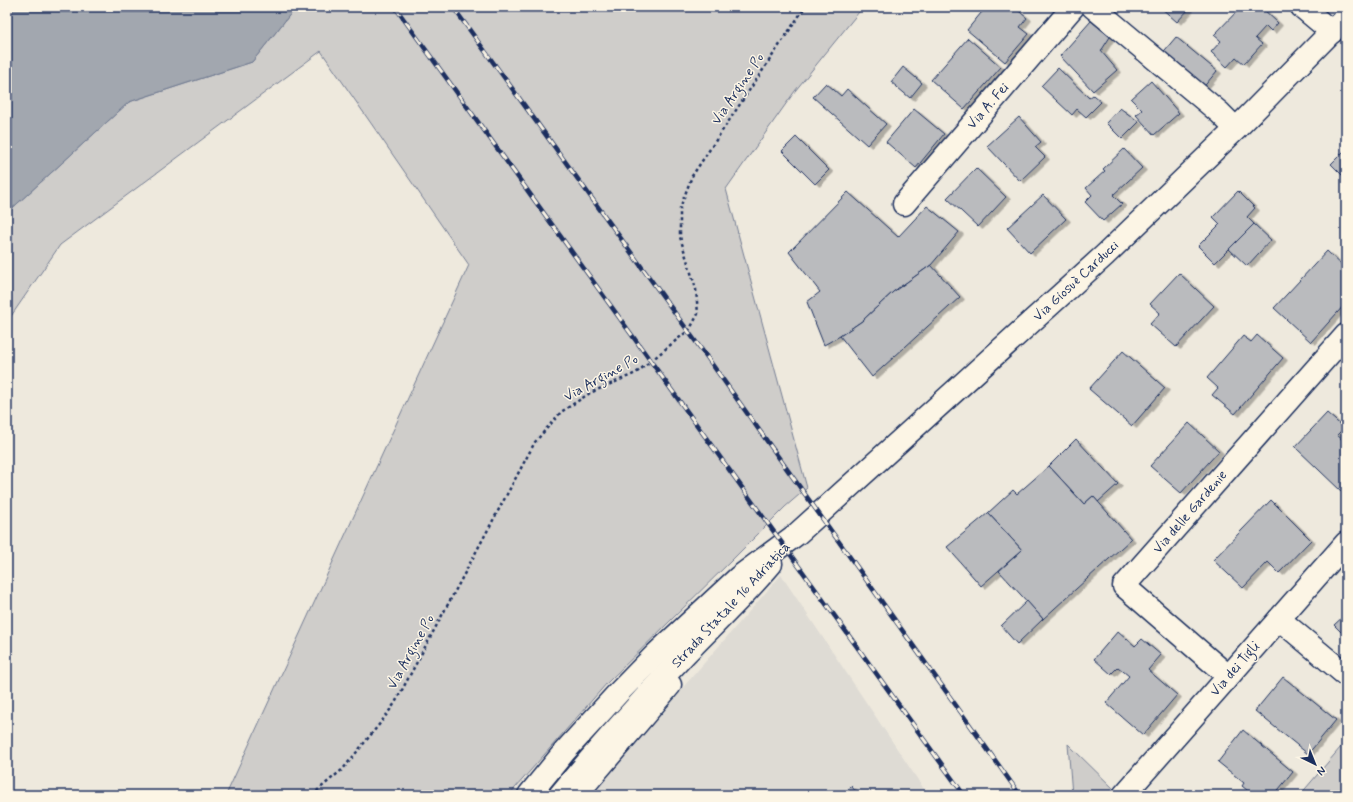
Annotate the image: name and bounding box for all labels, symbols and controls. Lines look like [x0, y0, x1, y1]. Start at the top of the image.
street label: Via Argine Po [707, 50, 770, 129]
street label: Via A. Fei [963, 79, 1013, 133]
street label: Via Giosuè Carducci [1029, 237, 1123, 325]
street label: Via Argine Po [561, 350, 642, 408]
street label: Via delle Gardenie [1149, 467, 1231, 557]
street label: Strada Statale 16 Adriatica [668, 538, 794, 672]
street label: Via Argine Po [383, 612, 441, 693]
street label: Via dei Tigli [1206, 638, 1265, 702]
north arrow [1295, 744, 1335, 784]
text: N [1314, 763, 1329, 778]

